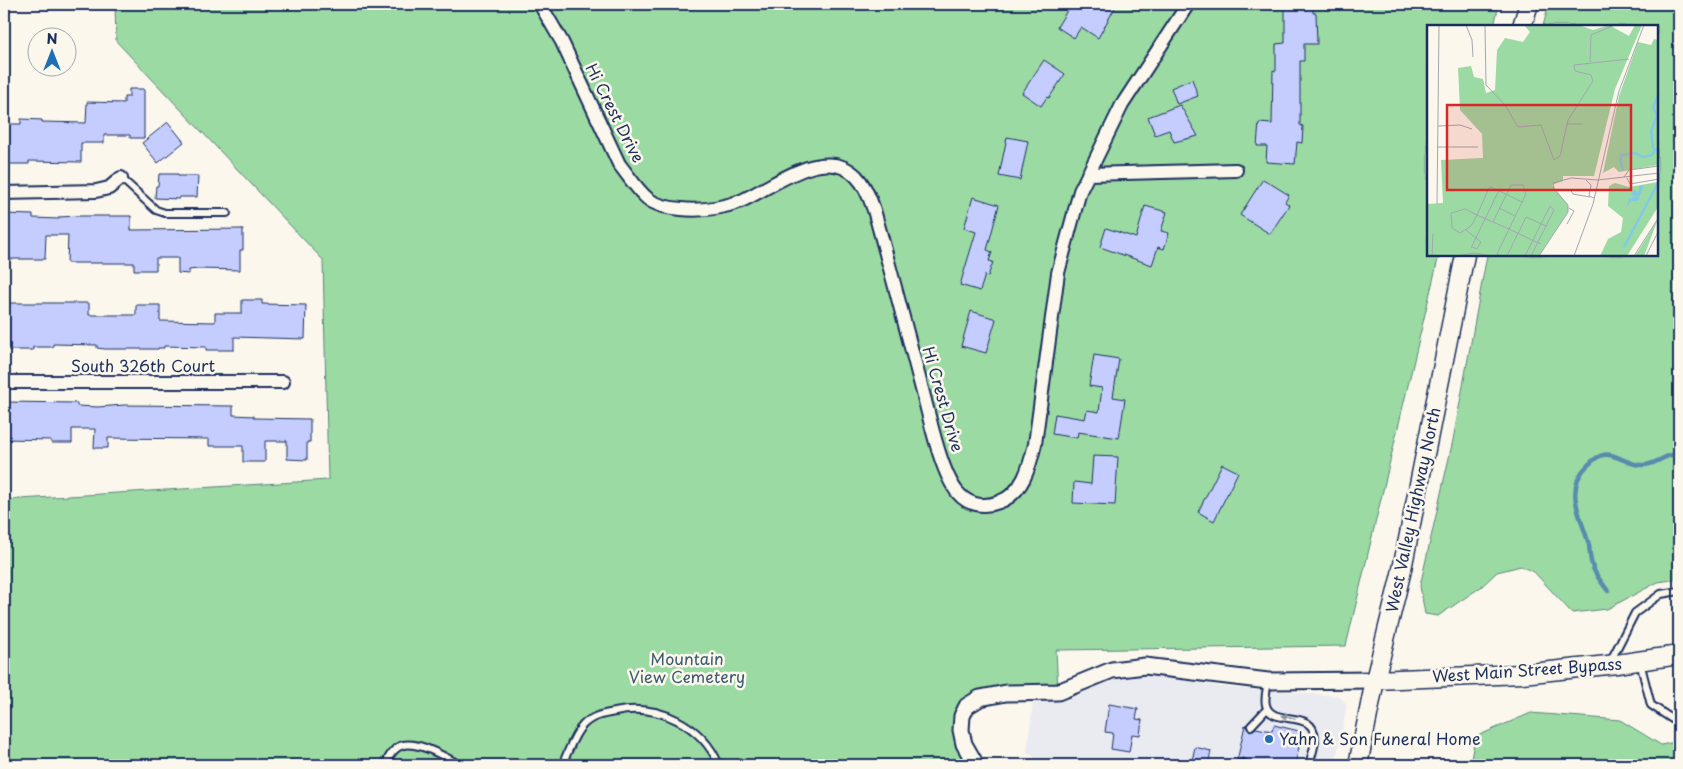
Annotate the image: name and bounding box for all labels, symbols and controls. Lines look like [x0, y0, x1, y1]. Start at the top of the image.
inset map [1427, 25, 1658, 256]
north arrow [28, 28, 78, 78]
text: N [46, 28, 58, 49]
street label: Hi Crest Drive [581, 59, 651, 166]
street label: Hi Crest Drive [917, 343, 970, 454]
street label: South 326th Court [71, 353, 215, 377]
street label: West Valley Highway North [1379, 405, 1445, 615]
park label: Mountain View Cemetery [629, 646, 745, 688]
street label: West Main Street Bypass [1431, 650, 1623, 688]
one-way arrow [1279, 713, 1295, 721]
place label: Yahn & Son Funeral Home [1279, 726, 1481, 750]
marker: Yahn & Son Funeral Home [1263, 733, 1275, 745]

